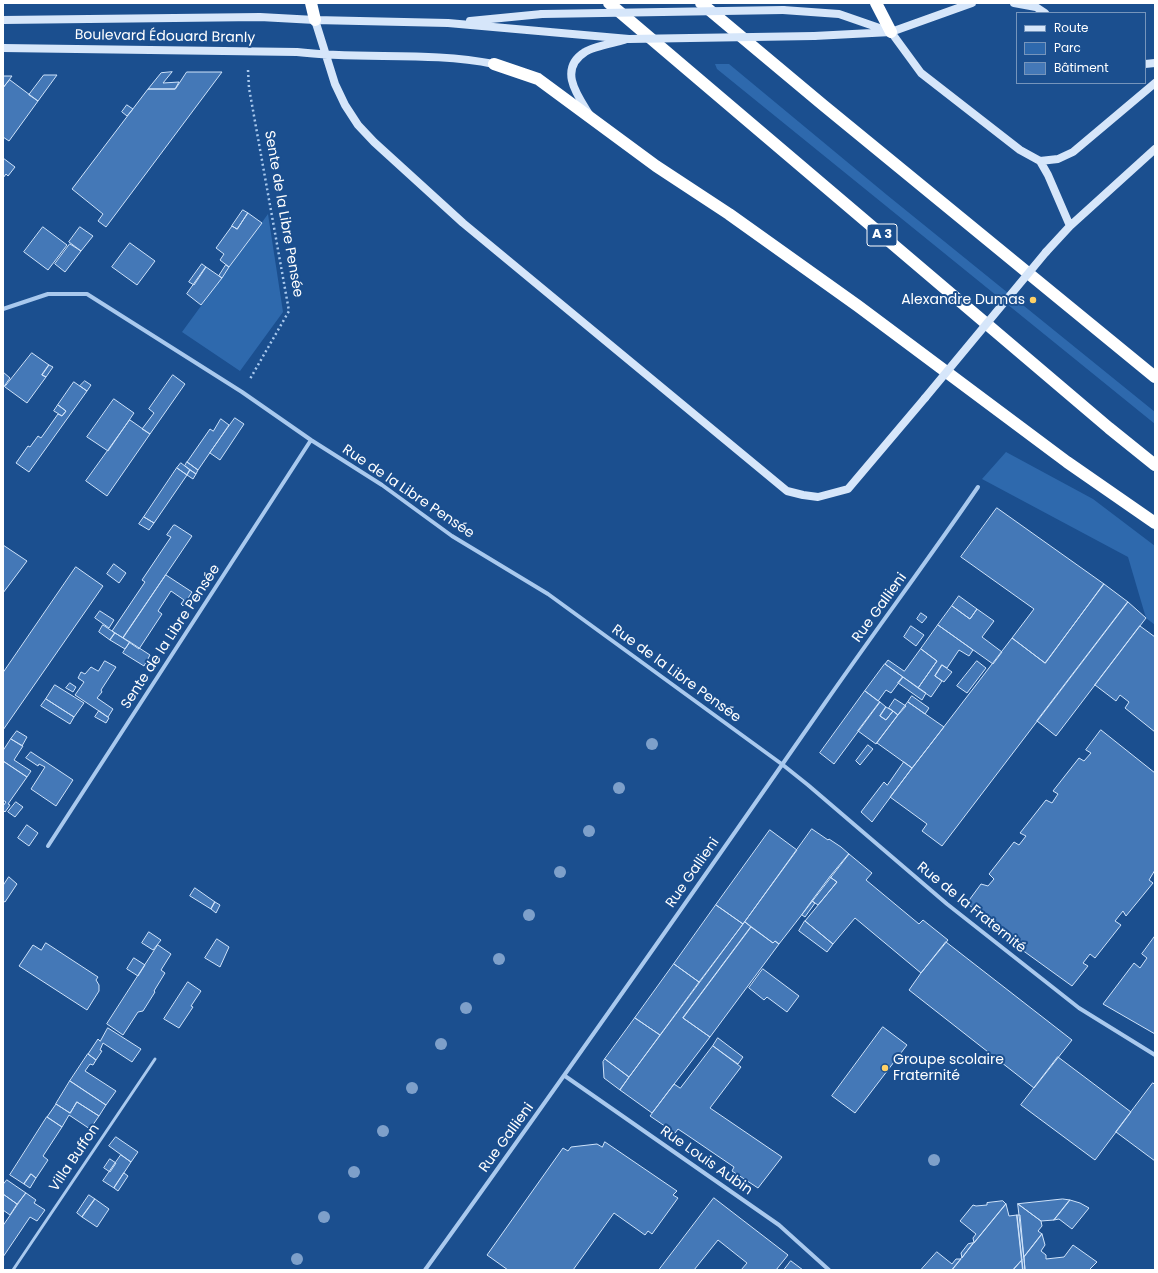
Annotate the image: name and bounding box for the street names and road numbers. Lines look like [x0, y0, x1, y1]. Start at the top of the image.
street label: Boulevard Édouard Branly [75, 27, 255, 47]
street label: Sente de la Libre Pensée [260, 129, 306, 299]
road number: A 3 [867, 224, 897, 246]
street label: Rue de la Libre Pensée [339, 442, 477, 542]
street label: Sente de la Libre Pensée [118, 562, 224, 712]
street label: Rue Gallieni [849, 570, 911, 646]
street label: Rue de la Libre Pensée [608, 622, 744, 726]
street label: Rue Gallieni [663, 835, 723, 911]
street label: Rue de la Fraternité [913, 859, 1029, 957]
street label: Rue Gallieni [476, 1100, 538, 1176]
street label: Villa Buffon [46, 1121, 104, 1195]
street label: Rue Louis Aubin [657, 1123, 755, 1199]

